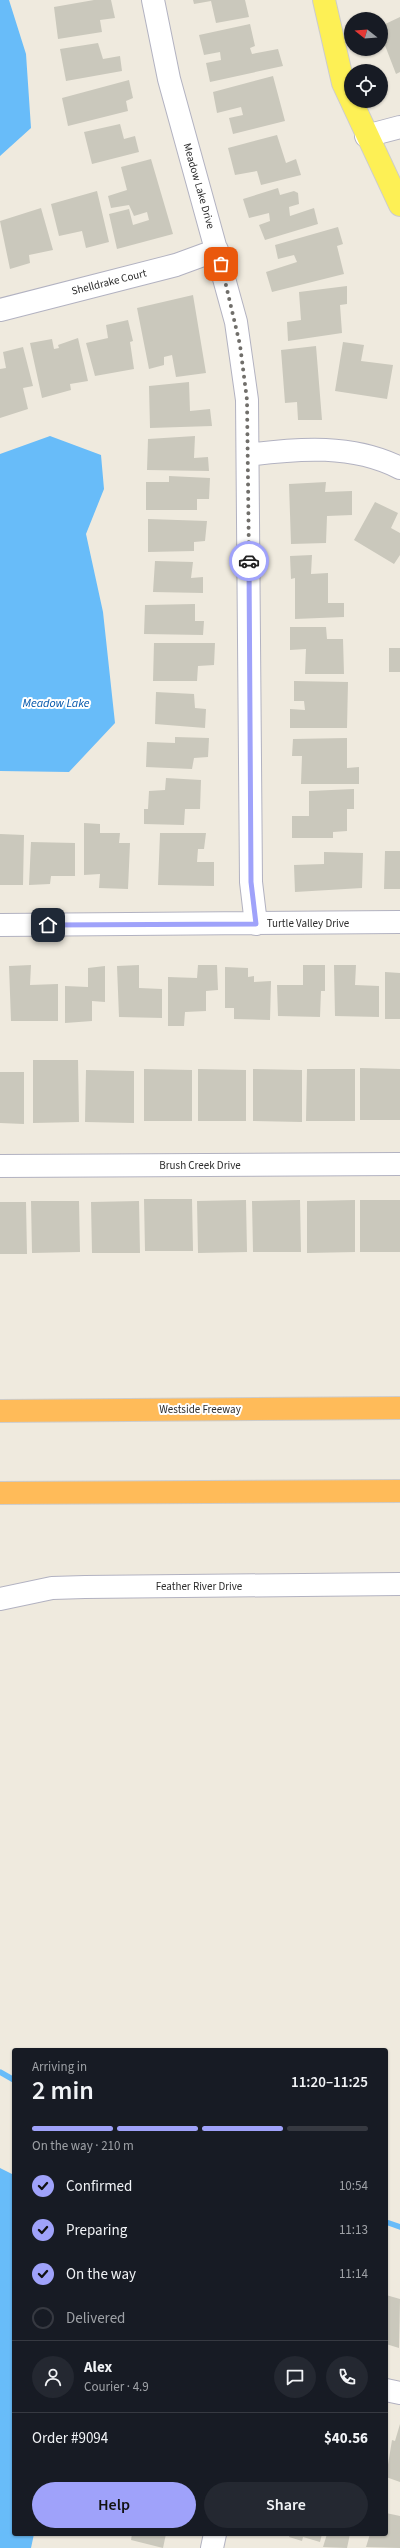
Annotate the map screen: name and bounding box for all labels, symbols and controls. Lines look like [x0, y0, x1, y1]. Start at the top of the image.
north arrow [344, 12, 388, 56]
map controls [344, 12, 388, 108]
button: locate [344, 64, 388, 108]
street label: Meadow Lake Drive [180, 141, 219, 231]
pin [204, 247, 238, 281]
icon: bag [210, 253, 232, 275]
street label: Shelldrake Court [70, 265, 148, 299]
courier [229, 541, 269, 581]
icon: car [238, 550, 260, 572]
water label: Meadow Lake [22, 695, 90, 712]
pin [31, 908, 65, 942]
icon: home [37, 914, 59, 936]
street label: Turtle Valley Drive [267, 916, 350, 931]
street label: Brush Creek Drive [159, 1158, 241, 1173]
street label: Westside Freeway [159, 1402, 241, 1417]
street label: Feather River Drive [156, 1579, 243, 1594]
text: Arriving in [32, 2058, 87, 2076]
text: 2 min [32, 2072, 94, 2109]
text: 11:20–11:25 [291, 2072, 368, 2093]
text: On the way · 210 m [32, 2137, 134, 2155]
icon: check [32, 2175, 54, 2197]
text: Confirmed [66, 2176, 132, 2197]
text: 10:54 [339, 2177, 368, 2195]
icon: check [32, 2219, 54, 2241]
text: Preparing [66, 2220, 127, 2241]
text: 11:13 [339, 2221, 368, 2239]
icon: check [32, 2263, 54, 2285]
text: On the way [66, 2264, 136, 2285]
text: 11:14 [339, 2265, 368, 2283]
text: Delivered [66, 2308, 125, 2329]
button: person [32, 2356, 74, 2398]
button: chat [274, 2356, 316, 2398]
button: phone [326, 2356, 368, 2398]
text: Alex [84, 2357, 112, 2378]
text: Courier · 4.9 [84, 2378, 149, 2396]
text: Order #9094 [32, 2428, 108, 2449]
text: $40.56 [324, 2428, 368, 2449]
button: Help [32, 2482, 196, 2528]
button: Share [204, 2482, 368, 2528]

